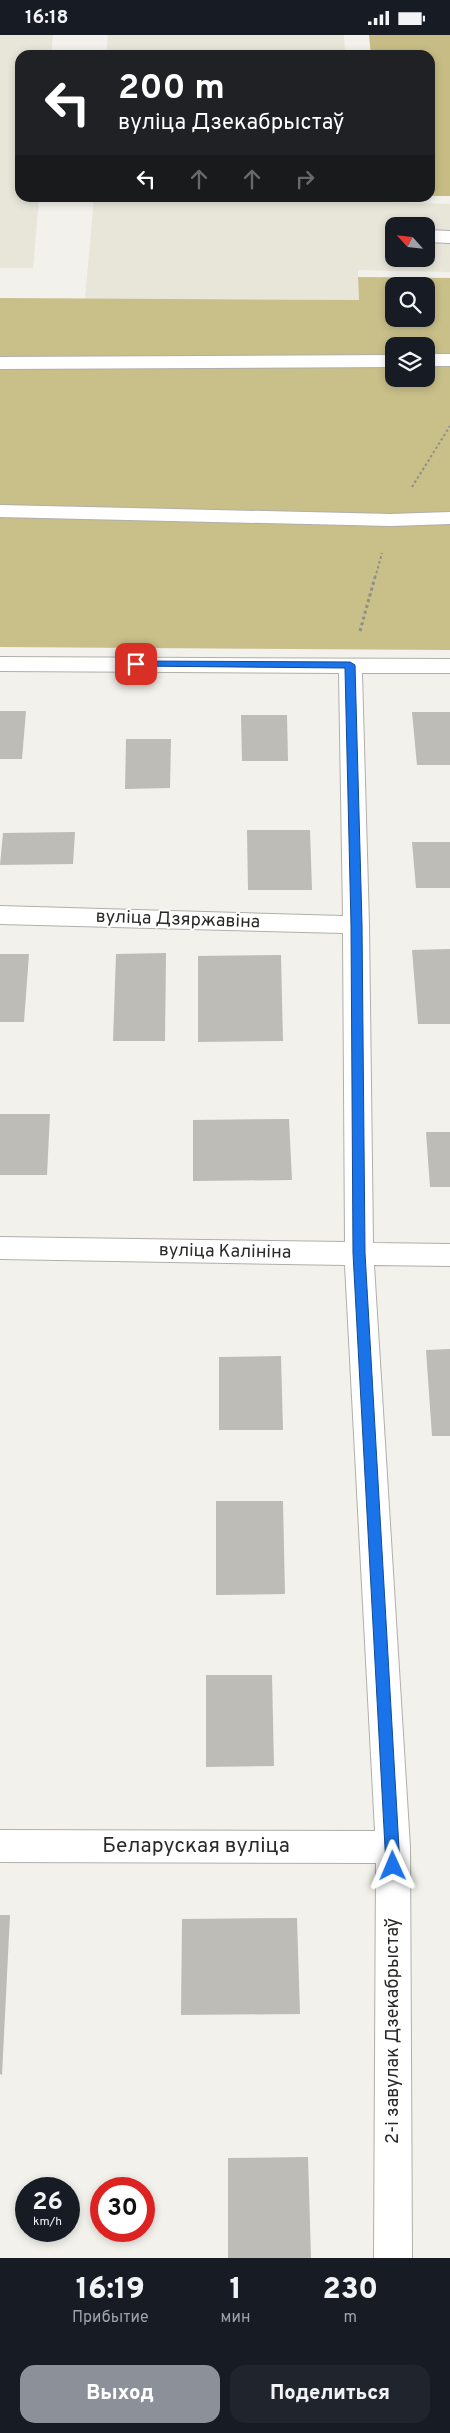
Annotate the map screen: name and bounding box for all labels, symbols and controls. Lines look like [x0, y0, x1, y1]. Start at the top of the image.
text: 16:18 [25, 6, 68, 30]
text: 200 m [118, 67, 225, 111]
icon: left [35, 70, 100, 135]
text: вуліца Дзекабрыстаў [118, 110, 344, 137]
icon: left [132, 165, 160, 193]
icon: ahead [185, 165, 213, 193]
icon: ahead [238, 165, 266, 193]
icon: right [291, 165, 319, 193]
north arrow [385, 217, 435, 267]
map controls [385, 217, 435, 387]
button: search [385, 277, 435, 327]
button: layers [385, 337, 435, 387]
pin [115, 643, 157, 685]
icon: arrive [122, 650, 150, 678]
street label: вуліца Дзяржавіна [95, 906, 261, 934]
street label: вуліца Калініна [159, 1239, 291, 1265]
street label: Беларуская вуліца [102, 1833, 290, 1860]
position arrow [366, 1839, 418, 1891]
street label: 2-і завулак Дзекабрыстаў [382, 1918, 405, 2144]
speed limit sign: 30 [90, 2177, 155, 2242]
text: 26 [32, 2187, 63, 2219]
text: km/h [33, 2214, 62, 2230]
text: 16:19 [76, 2272, 145, 2309]
text: 1 [229, 2272, 242, 2309]
text: 230 [322, 2272, 378, 2309]
text: Прибытие [72, 2308, 149, 2328]
text: мин [221, 2308, 250, 2328]
text: m [343, 2308, 357, 2328]
button: Выход [20, 2365, 220, 2423]
button: Поделиться [230, 2365, 430, 2423]

